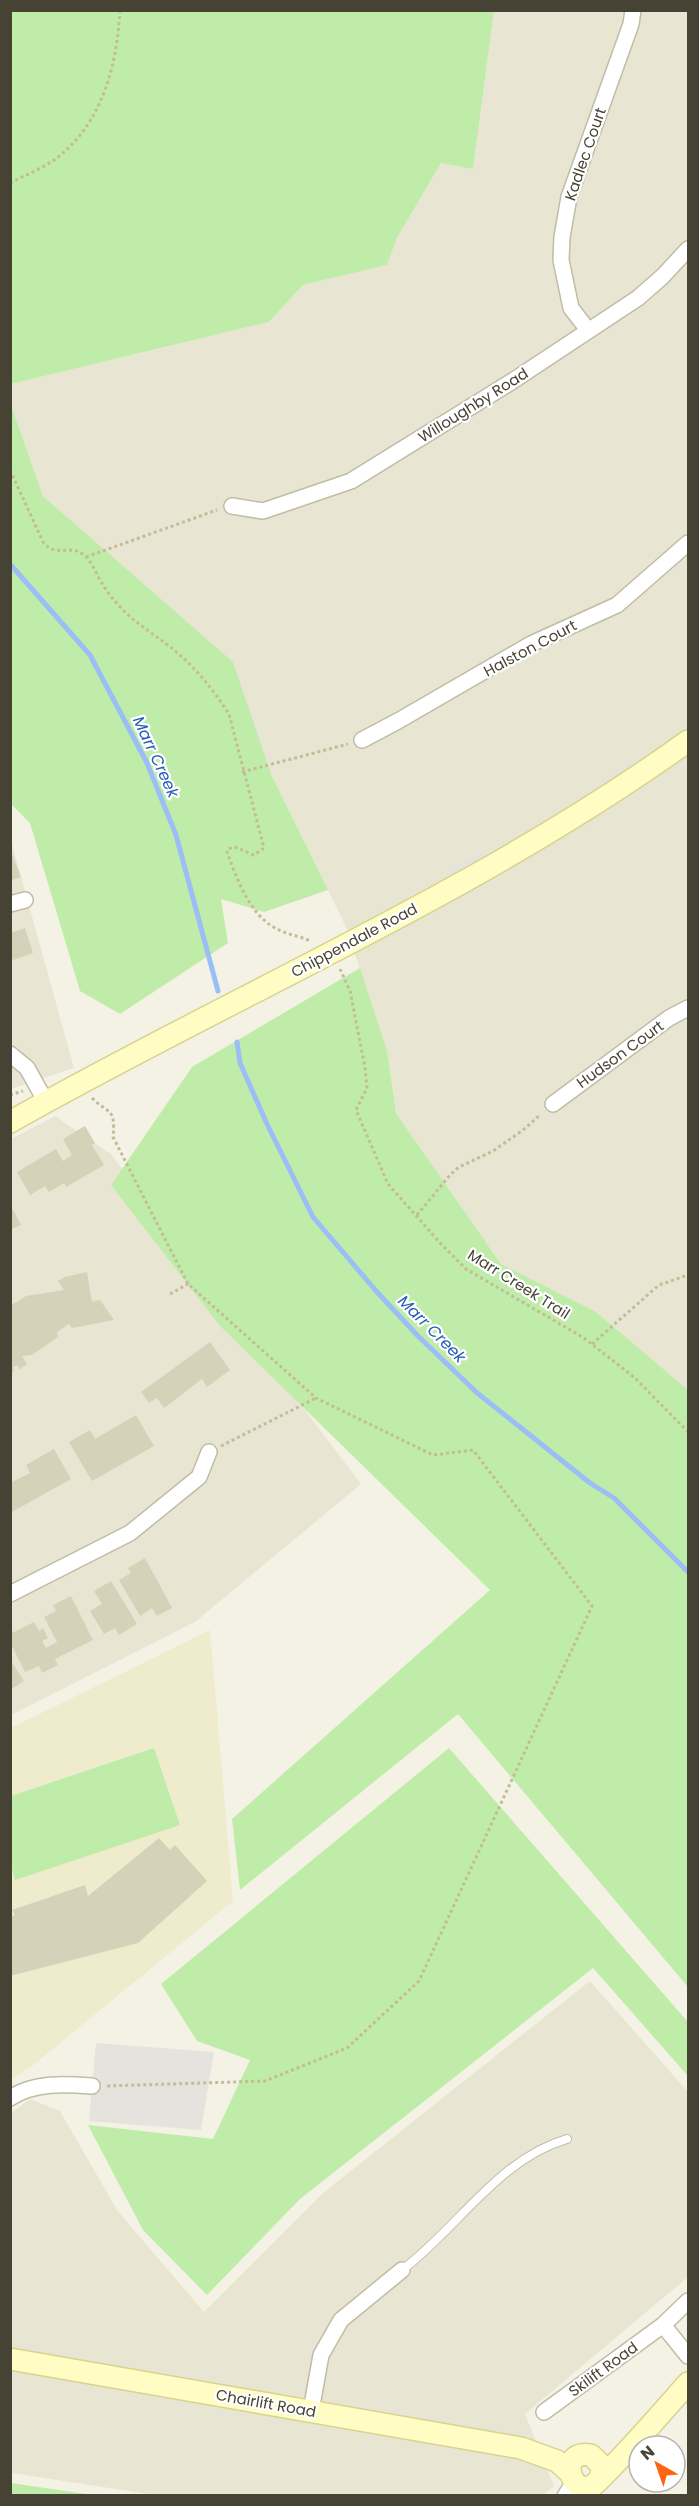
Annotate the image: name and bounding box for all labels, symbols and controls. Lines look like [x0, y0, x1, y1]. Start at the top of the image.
street label: Kadlec Court [559, 105, 611, 203]
street label: Willoughby Road [414, 363, 532, 447]
street label: Halston Court [480, 615, 580, 681]
water label: Marr Creek [127, 712, 185, 802]
street label: Chippendale Road [287, 898, 421, 982]
street label: Hudson Court [572, 1015, 668, 1093]
street label: Marr Creek Trail [464, 1244, 574, 1324]
water label: Marr Creek [393, 1290, 472, 1369]
street label: Skilift Road [564, 2337, 642, 2401]
street label: Chairlift Road [214, 2384, 318, 2422]
north arrow [627, 2434, 687, 2494]
text: N [636, 2440, 660, 2466]

